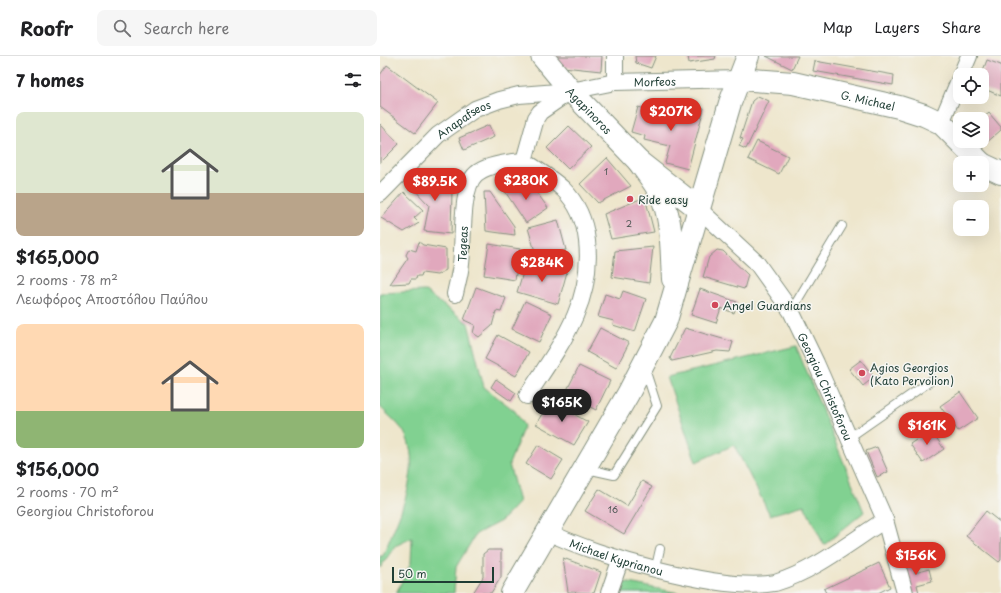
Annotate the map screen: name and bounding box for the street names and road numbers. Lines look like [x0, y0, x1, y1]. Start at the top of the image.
street label: Morfeos [633, 72, 676, 90]
street label: Agapinoros [563, 83, 616, 138]
street label: G. Michael [839, 86, 897, 114]
street label: Anapafseos [433, 95, 493, 142]
street label: Tegeas [453, 226, 471, 263]
street label: Georgiou Christoforou [794, 329, 857, 443]
street label: Michael Kyprianou [567, 534, 665, 579]

